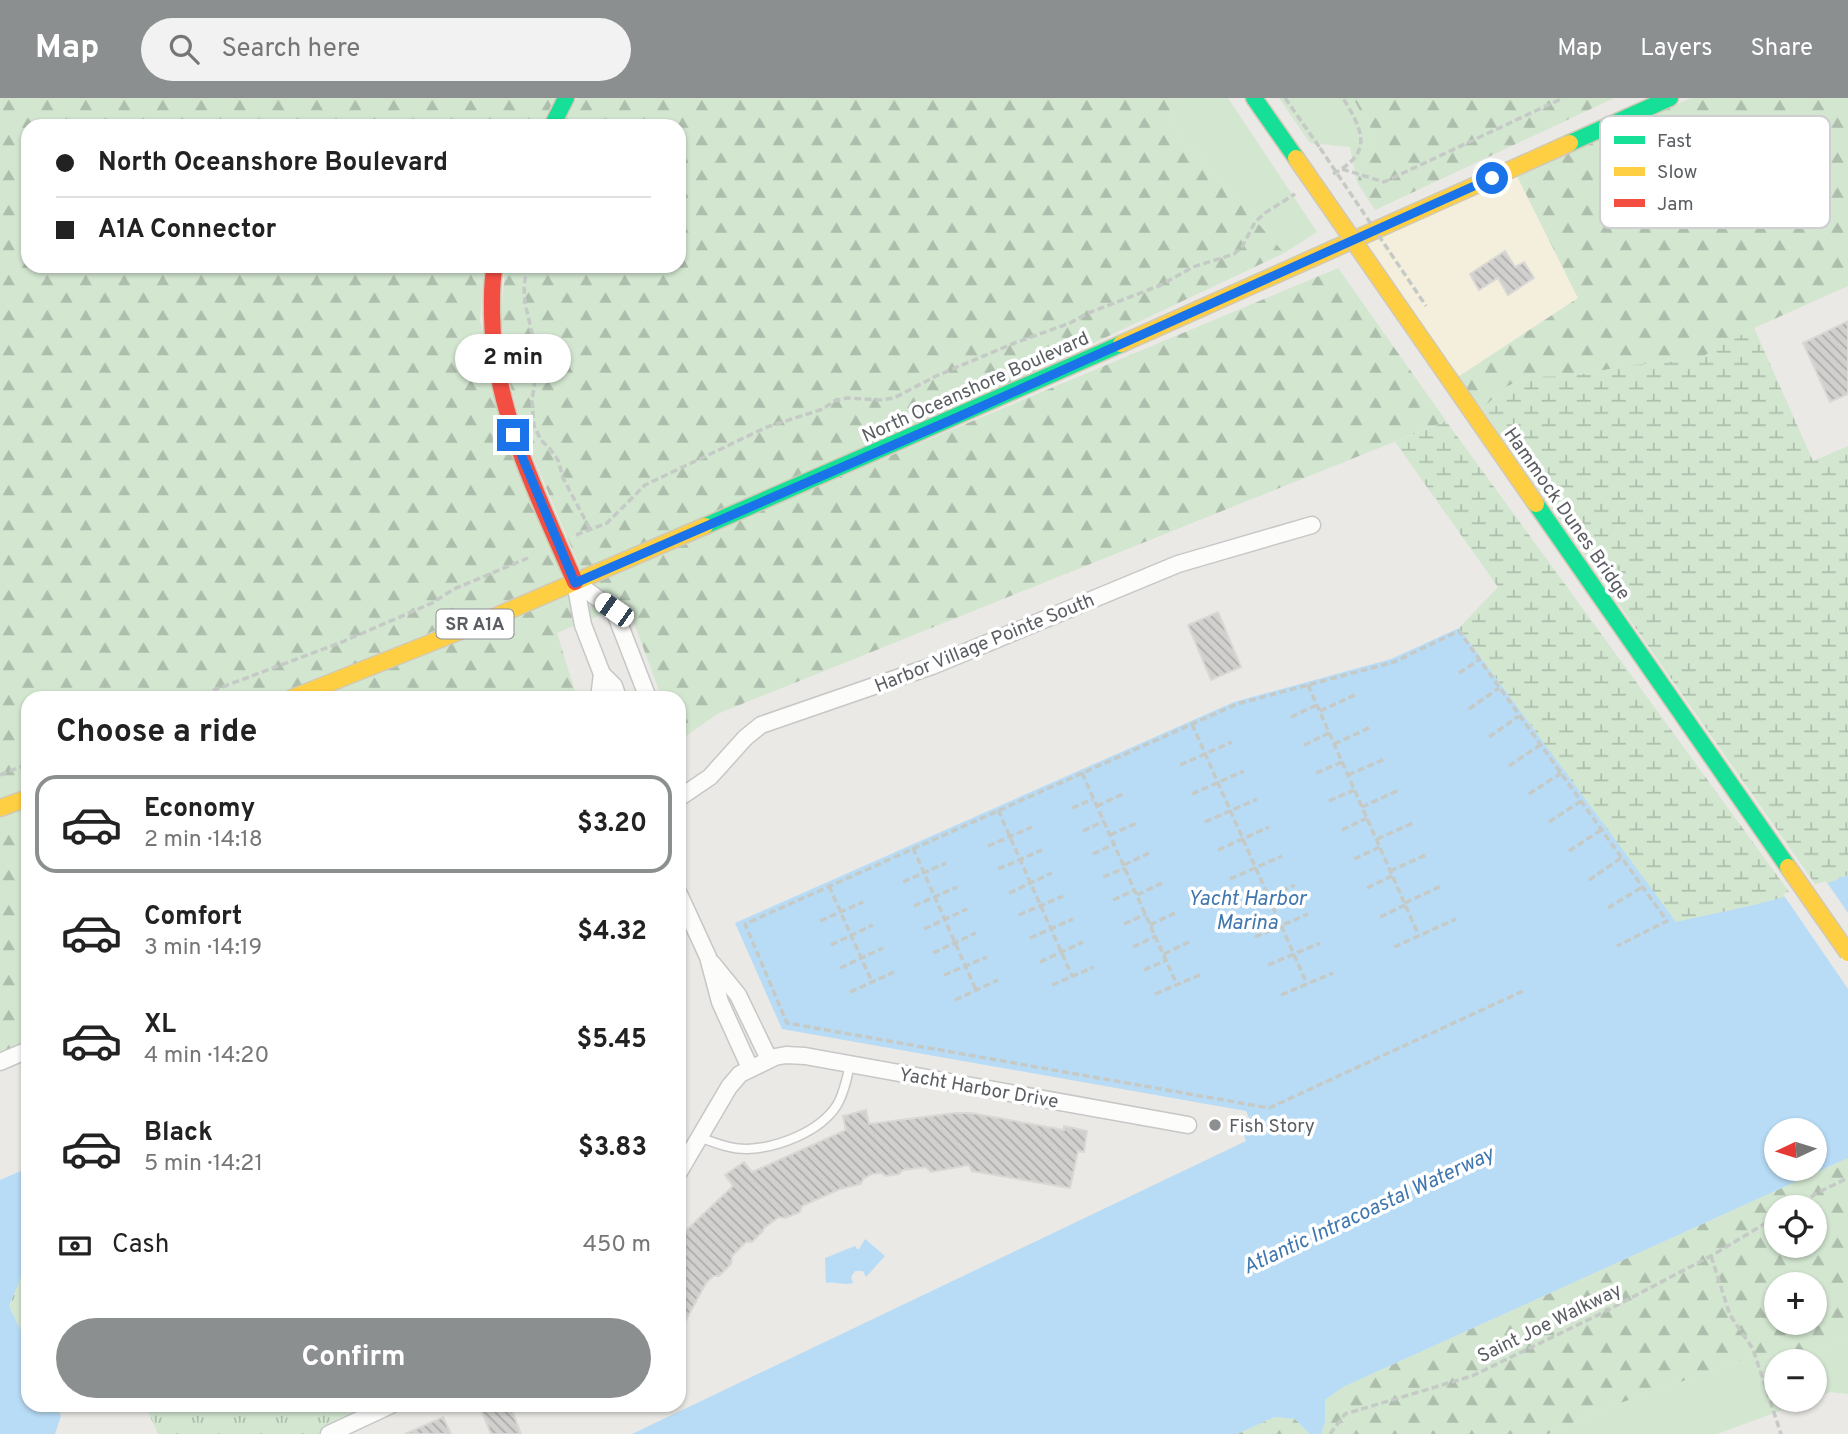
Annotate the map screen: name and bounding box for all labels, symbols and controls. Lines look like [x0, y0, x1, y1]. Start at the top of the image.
search box [141, 18, 631, 81]
text: Map [35, 28, 99, 70]
icon: search [165, 30, 203, 68]
text: Search here [221, 33, 360, 66]
text: Map [1557, 34, 1602, 64]
text: Layers [1640, 34, 1712, 64]
text: Share [1750, 34, 1813, 64]
legend [1600, 116, 1830, 228]
text: Fast [1657, 130, 1692, 154]
text: North Oceanshore Boulevard [98, 147, 448, 180]
text: Slow [1657, 161, 1697, 185]
route start [1476, 162, 1508, 194]
text: Jam [1657, 193, 1694, 217]
text: A1A Connector [98, 214, 276, 247]
street label: North Oceanshore Boulevard [859, 327, 1093, 449]
callout: 2 min [455, 334, 571, 382]
text: 2 min [483, 344, 543, 373]
route end [497, 419, 529, 451]
street label: Hammock Dunes Bridge [1498, 423, 1635, 605]
car [591, 589, 638, 631]
street label: Harbor Village Pointe South [871, 589, 1098, 699]
road number: SR A1A [436, 610, 514, 638]
text: Choose a ride [56, 713, 257, 753]
icon: car [60, 793, 123, 856]
text: Economy [144, 793, 255, 826]
text: $3.20 [577, 808, 647, 841]
text: 2 min · 14:18 [144, 826, 263, 855]
water label: Yacht Harbor Marina [1188, 886, 1308, 937]
icon: car [60, 901, 123, 964]
text: Comfort [144, 901, 242, 934]
text: $4.32 [577, 916, 647, 949]
text: 3 min · 14:19 [144, 934, 262, 963]
icon: car [60, 1009, 123, 1072]
text: XL [144, 1009, 176, 1042]
text: $5.45 [577, 1024, 647, 1057]
text: 4 min · 14:20 [144, 1042, 269, 1071]
street label: Yacht Harbor Drive [897, 1063, 1060, 1115]
place label: Fish Story [1229, 1115, 1315, 1139]
icon: car [60, 1117, 123, 1180]
text: Black [144, 1117, 213, 1150]
marker: Fish Story [1207, 1117, 1223, 1133]
north arrow [1764, 1118, 1827, 1181]
map controls [1764, 1118, 1827, 1412]
text: $3.83 [578, 1132, 647, 1165]
water label: Atlantic Intracoastal Waterway [1239, 1141, 1500, 1282]
text: 5 min · 14:21 [144, 1150, 263, 1179]
button: locate [1764, 1195, 1827, 1258]
icon: cash [56, 1227, 94, 1265]
text: Cash [112, 1229, 169, 1262]
text: 450 m [583, 1231, 651, 1260]
button: + [1764, 1272, 1827, 1335]
street label: Saint Joe Walkway [1474, 1278, 1626, 1369]
button: Confirm [56, 1318, 651, 1398]
button: − [1764, 1349, 1827, 1412]

